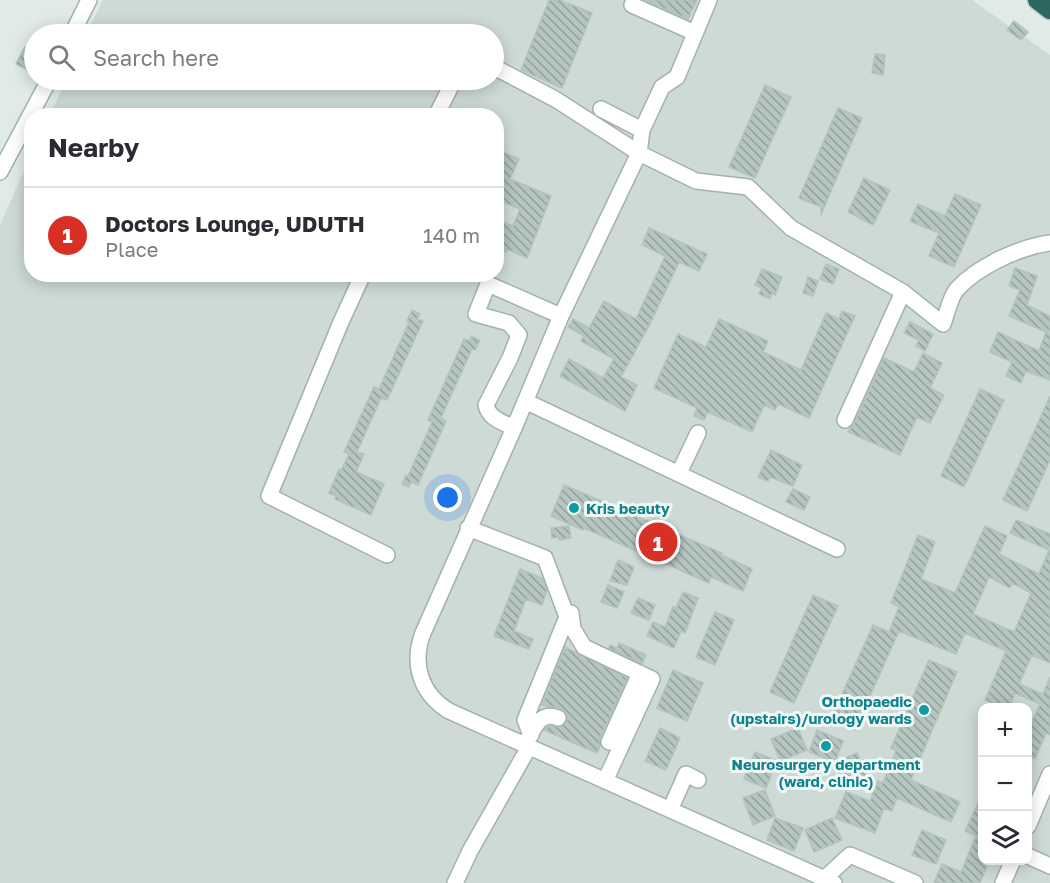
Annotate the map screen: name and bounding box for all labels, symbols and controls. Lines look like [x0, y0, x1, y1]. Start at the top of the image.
search box [24, 24, 504, 90]
icon: search [45, 41, 78, 74]
text: Search here [93, 44, 219, 71]
text: Nearby [48, 132, 139, 163]
text: Doctors Lounge, UDUTH [105, 210, 365, 237]
text: 1 [62, 223, 73, 247]
text: 140 m [423, 223, 480, 247]
text: Place [105, 237, 158, 261]
your location [433, 483, 462, 512]
place label: Kris beauty [586, 499, 670, 517]
marker: Kris beauty [567, 501, 581, 515]
pin: 1 [638, 520, 678, 564]
place label: Orthopaedic (upstairs)/urology wards [730, 692, 912, 727]
marker: Orthopaedic (upstairs)/urology wards [917, 703, 931, 717]
map controls [978, 703, 1032, 865]
button: + [978, 703, 1032, 757]
marker: Neurosurgery department (ward, clinic) [819, 739, 833, 753]
place label: Neurosurgery department (ward, clinic) [731, 755, 921, 790]
button: − [978, 757, 1032, 811]
button: layers [978, 811, 1032, 865]

